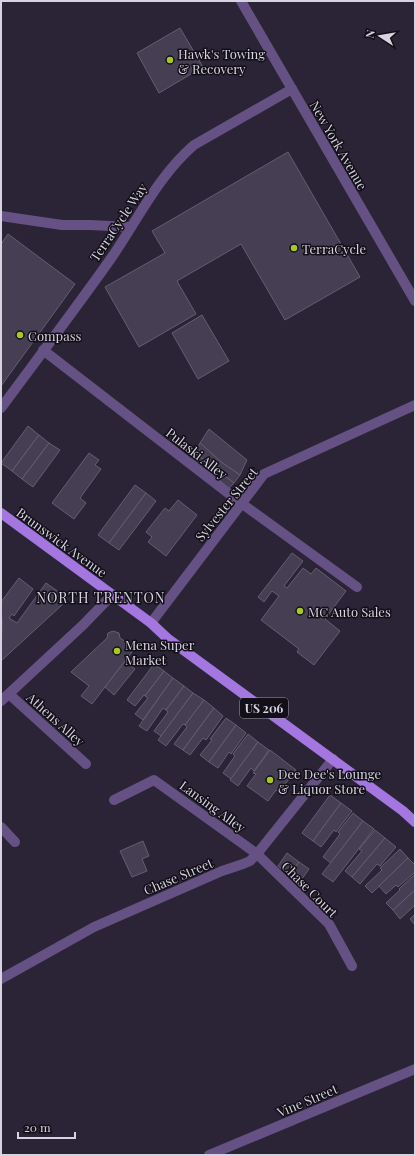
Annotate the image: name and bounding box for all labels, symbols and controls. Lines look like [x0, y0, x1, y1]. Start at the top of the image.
north arrow [360, 16, 400, 56]
text: N [362, 28, 378, 39]
place label: Hawk's Towing & Recovery [178, 45, 265, 77]
marker: Hawk's Towing & Recovery [165, 55, 175, 65]
street label: New York Avenue [307, 97, 372, 193]
street label: TerraCycle Way [86, 179, 151, 264]
place label: TerraCycle [302, 240, 366, 257]
marker: TerraCycle [289, 243, 299, 253]
place label: Compass [28, 327, 81, 344]
marker: Compass [15, 330, 25, 340]
street label: Pulaski Alley [163, 424, 232, 483]
street label: Sylvester Street [191, 463, 261, 544]
street label: Brunswick Avenue [13, 503, 111, 581]
district label: NORTH TRENTON [36, 588, 166, 607]
place label: MC Auto Sales [308, 603, 391, 620]
marker: MC Auto Sales [295, 606, 305, 616]
place label: Mena Super Market [125, 636, 195, 668]
marker: Mena Super Market [112, 646, 122, 656]
street label: Athens Alley [23, 688, 89, 750]
road number: US 206 [240, 698, 288, 718]
place label: Dee Dee's Lounge & Liquor Store [278, 765, 381, 797]
marker: Dee Dee's Lounge & Liquor Store [265, 775, 275, 785]
street label: Lansing Alley [177, 776, 250, 836]
street label: Chase Street [141, 854, 216, 898]
street label: Chase Court [278, 857, 342, 921]
street label: Vine Street [273, 1079, 340, 1121]
scale bar [18, 1114, 75, 1140]
text: 20 m [24, 1119, 51, 1135]

